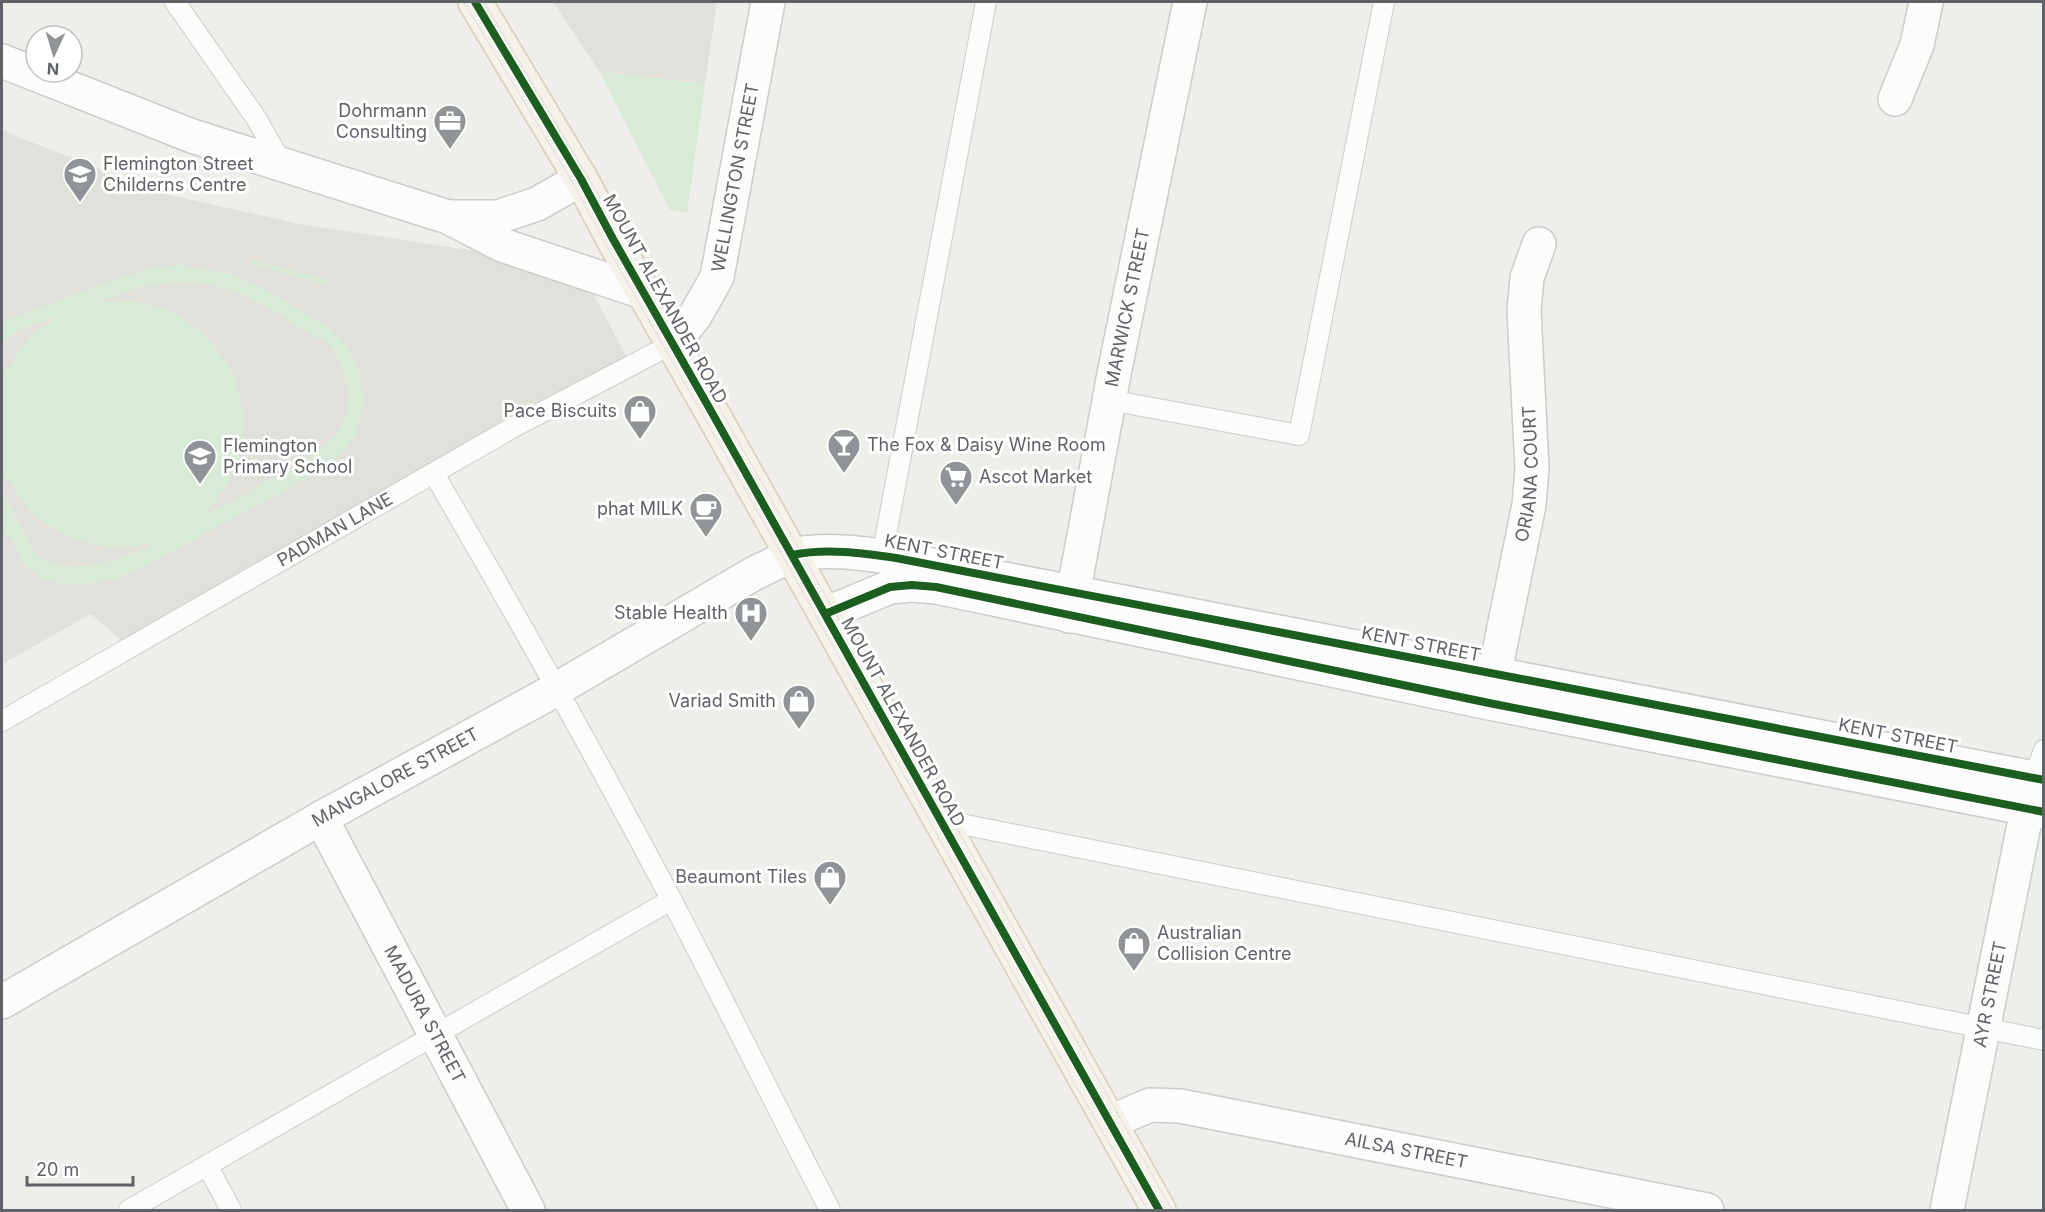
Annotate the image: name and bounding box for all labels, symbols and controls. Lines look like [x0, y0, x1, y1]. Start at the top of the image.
north arrow [24, 24, 84, 84]
text: N [46, 59, 60, 79]
street label: WELLINGTON STREET [707, 81, 763, 274]
place label: Dohrmann Consulting [336, 100, 427, 142]
office icon: Dohrmann Consulting [432, 103, 468, 150]
place label: Flemington Street Childerns Centre [103, 153, 253, 195]
school or university icon: Flemington Street Childerns Centre [62, 156, 98, 203]
street label: MOUNT ALEXANDER ROAD [599, 190, 732, 407]
street label: MARWICK STREET [1101, 226, 1154, 388]
shop icon: Pace Biscuits [622, 393, 658, 440]
place label: Pace Biscuits [503, 400, 617, 421]
street label: ORIANA COURT [1511, 405, 1542, 544]
bar icon: The Fox & Daisy Wine Room [826, 427, 862, 474]
place label: The Fox & Daisy Wine Room [867, 434, 1106, 455]
place label: Flemington Primary School [223, 435, 352, 477]
school or university icon: Flemington Primary School [182, 438, 218, 485]
supermarket icon: Ascot Market [938, 459, 974, 506]
place label: Ascot Market [979, 466, 1092, 487]
street label: PADMAN LANE [273, 488, 396, 571]
cafe icon: phat MILK [688, 491, 724, 538]
place label: phat MILK [597, 498, 683, 519]
street label: KENT STREET [883, 530, 1006, 573]
hospital icon: Stable Health [733, 595, 769, 642]
place label: Stable Health [614, 602, 728, 623]
street label: MOUNT ALEXANDER ROAD [837, 613, 970, 830]
street label: KENT STREET [1360, 622, 1483, 665]
shop icon: Variad Smith [781, 683, 817, 730]
place label: Variad Smith [669, 690, 776, 711]
street label: KENT STREET [1837, 714, 1960, 757]
street label: MANGALORE STREET [308, 723, 482, 831]
shop icon: Beaumont Tiles [812, 859, 848, 906]
place label: Beaumont Tiles [675, 866, 807, 887]
place label: Australian Collision Centre [1157, 922, 1292, 964]
shop icon: Australian Collision Centre [1116, 925, 1152, 972]
street label: AYR STREET [1969, 939, 2011, 1049]
street label: MADURA STREET [380, 942, 470, 1086]
street label: AILSA STREET [1343, 1128, 1469, 1173]
scale bar [27, 1149, 134, 1187]
text: 20 m [36, 1159, 79, 1180]

